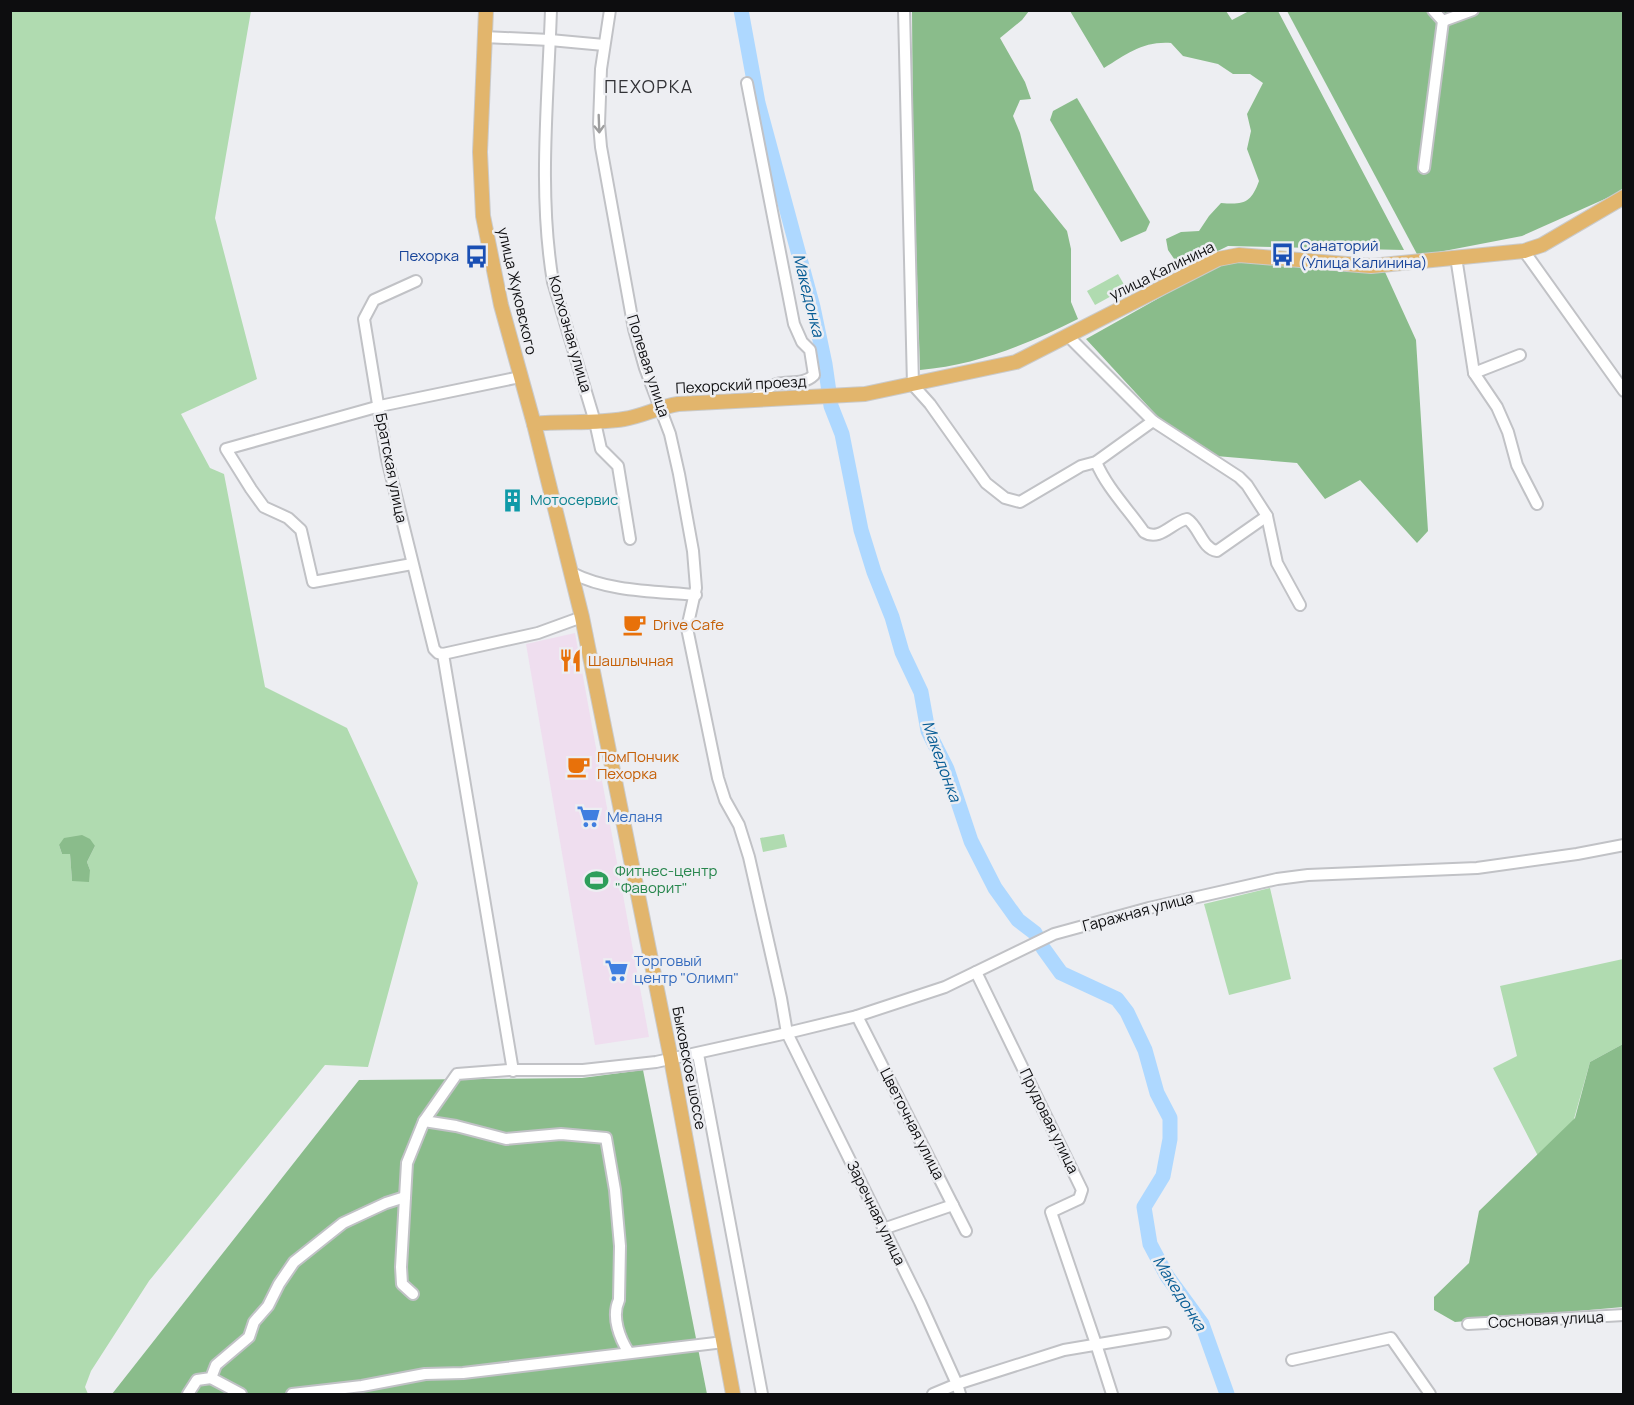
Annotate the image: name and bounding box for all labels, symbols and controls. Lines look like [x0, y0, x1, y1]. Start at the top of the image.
district label: ПЕХОРКА [604, 74, 694, 98]
one-way arrow [594, 114, 605, 134]
street label: улица Жуковского [493, 225, 542, 357]
place label: Санаторий (Улица Калинина) [1300, 235, 1427, 273]
street label: улица Калинина [1106, 236, 1218, 305]
bus stop icon: Санаторий (Улица Калинина) [1269, 242, 1295, 268]
bus stop icon: Пехорка [464, 243, 490, 269]
place label: Пехорка [399, 245, 459, 266]
water label: Македонка [788, 251, 830, 340]
street label: Колхозная улица [544, 273, 597, 395]
street label: Полевая улица [622, 312, 675, 420]
street label: Пехорский проезд [675, 371, 807, 398]
street label: Братская улица [371, 411, 412, 525]
building icon: Мотосервис [499, 487, 525, 513]
place label: Мотосервис [530, 489, 618, 510]
cafe icon: Drive Cafe [622, 612, 648, 638]
place label: Drive Cafe [653, 614, 724, 635]
restaurant icon: Шашлычная [557, 648, 583, 674]
place label: Шашлычная [588, 650, 674, 671]
water label: Македонка [917, 717, 967, 806]
place label: ПомПончик Пехорка [597, 746, 679, 784]
cafe icon: ПомПончик Пехорка [566, 753, 592, 779]
supermarket icon: Меланя [576, 804, 602, 830]
place label: Меланя [607, 806, 663, 827]
place label: Фитнес-центр "Фаворит" [615, 860, 718, 898]
sports icon: Фитнес-центр "Фаворит" [584, 867, 610, 893]
street label: Гаражная улица [1080, 887, 1196, 936]
place label: Торговый центр "Олимп" [634, 950, 739, 988]
supermarket icon: Торговый центр "Олимп" [603, 957, 629, 983]
street label: Быковское шоссе [667, 1005, 712, 1131]
street label: Цветочная улица [875, 1064, 950, 1183]
street label: Прудовая улица [1015, 1065, 1084, 1177]
street label: Заречная улица [842, 1157, 911, 1269]
water label: Македонка [1148, 1251, 1212, 1336]
street label: Сосновая улица [1488, 1306, 1604, 1333]

